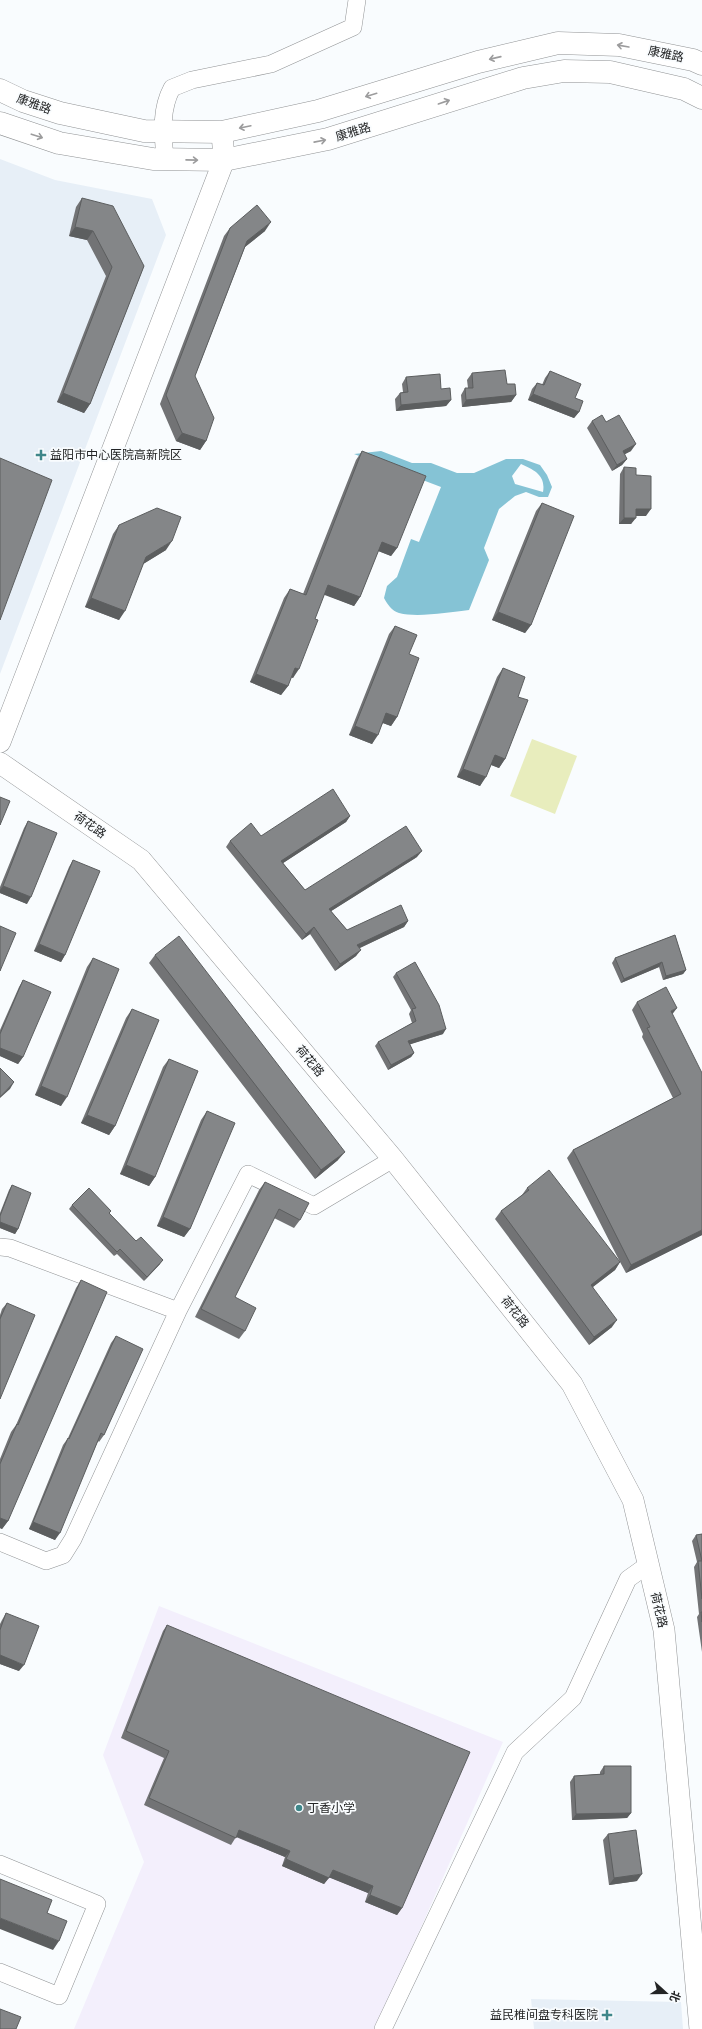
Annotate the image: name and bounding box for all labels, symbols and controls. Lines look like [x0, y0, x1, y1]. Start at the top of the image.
one-way arrow [617, 41, 630, 49]
street label: 康雅路 [647, 43, 685, 65]
one-way arrow [489, 55, 502, 62]
street label: 康雅路 [15, 91, 53, 117]
one-way arrow [364, 92, 377, 99]
one-way arrow [438, 98, 450, 106]
street label: 康雅路 [334, 120, 372, 144]
one-way arrow [239, 123, 252, 131]
one-way arrow [30, 133, 43, 140]
one-way arrow [313, 136, 326, 144]
one-way arrow [185, 156, 198, 164]
place label: 益阳市中心医院高新院区 [50, 448, 182, 462]
marker: 益阳市中心医院高新院区 [35, 449, 47, 461]
street label: 荷花路 [71, 809, 109, 841]
street label: 荷花路 [293, 1043, 327, 1079]
street label: 荷花路 [498, 1294, 532, 1330]
street label: 荷花路 [648, 1591, 670, 1629]
place label: 丁香小学 [307, 1801, 355, 1815]
marker: 丁香小学 [294, 1803, 304, 1813]
north arrow [646, 1973, 686, 2013]
text: 北 [667, 1989, 683, 2004]
place label: 益民椎间盘专科医院 [490, 2008, 598, 2022]
marker: 益民椎间盘专科医院 [601, 2009, 613, 2021]

